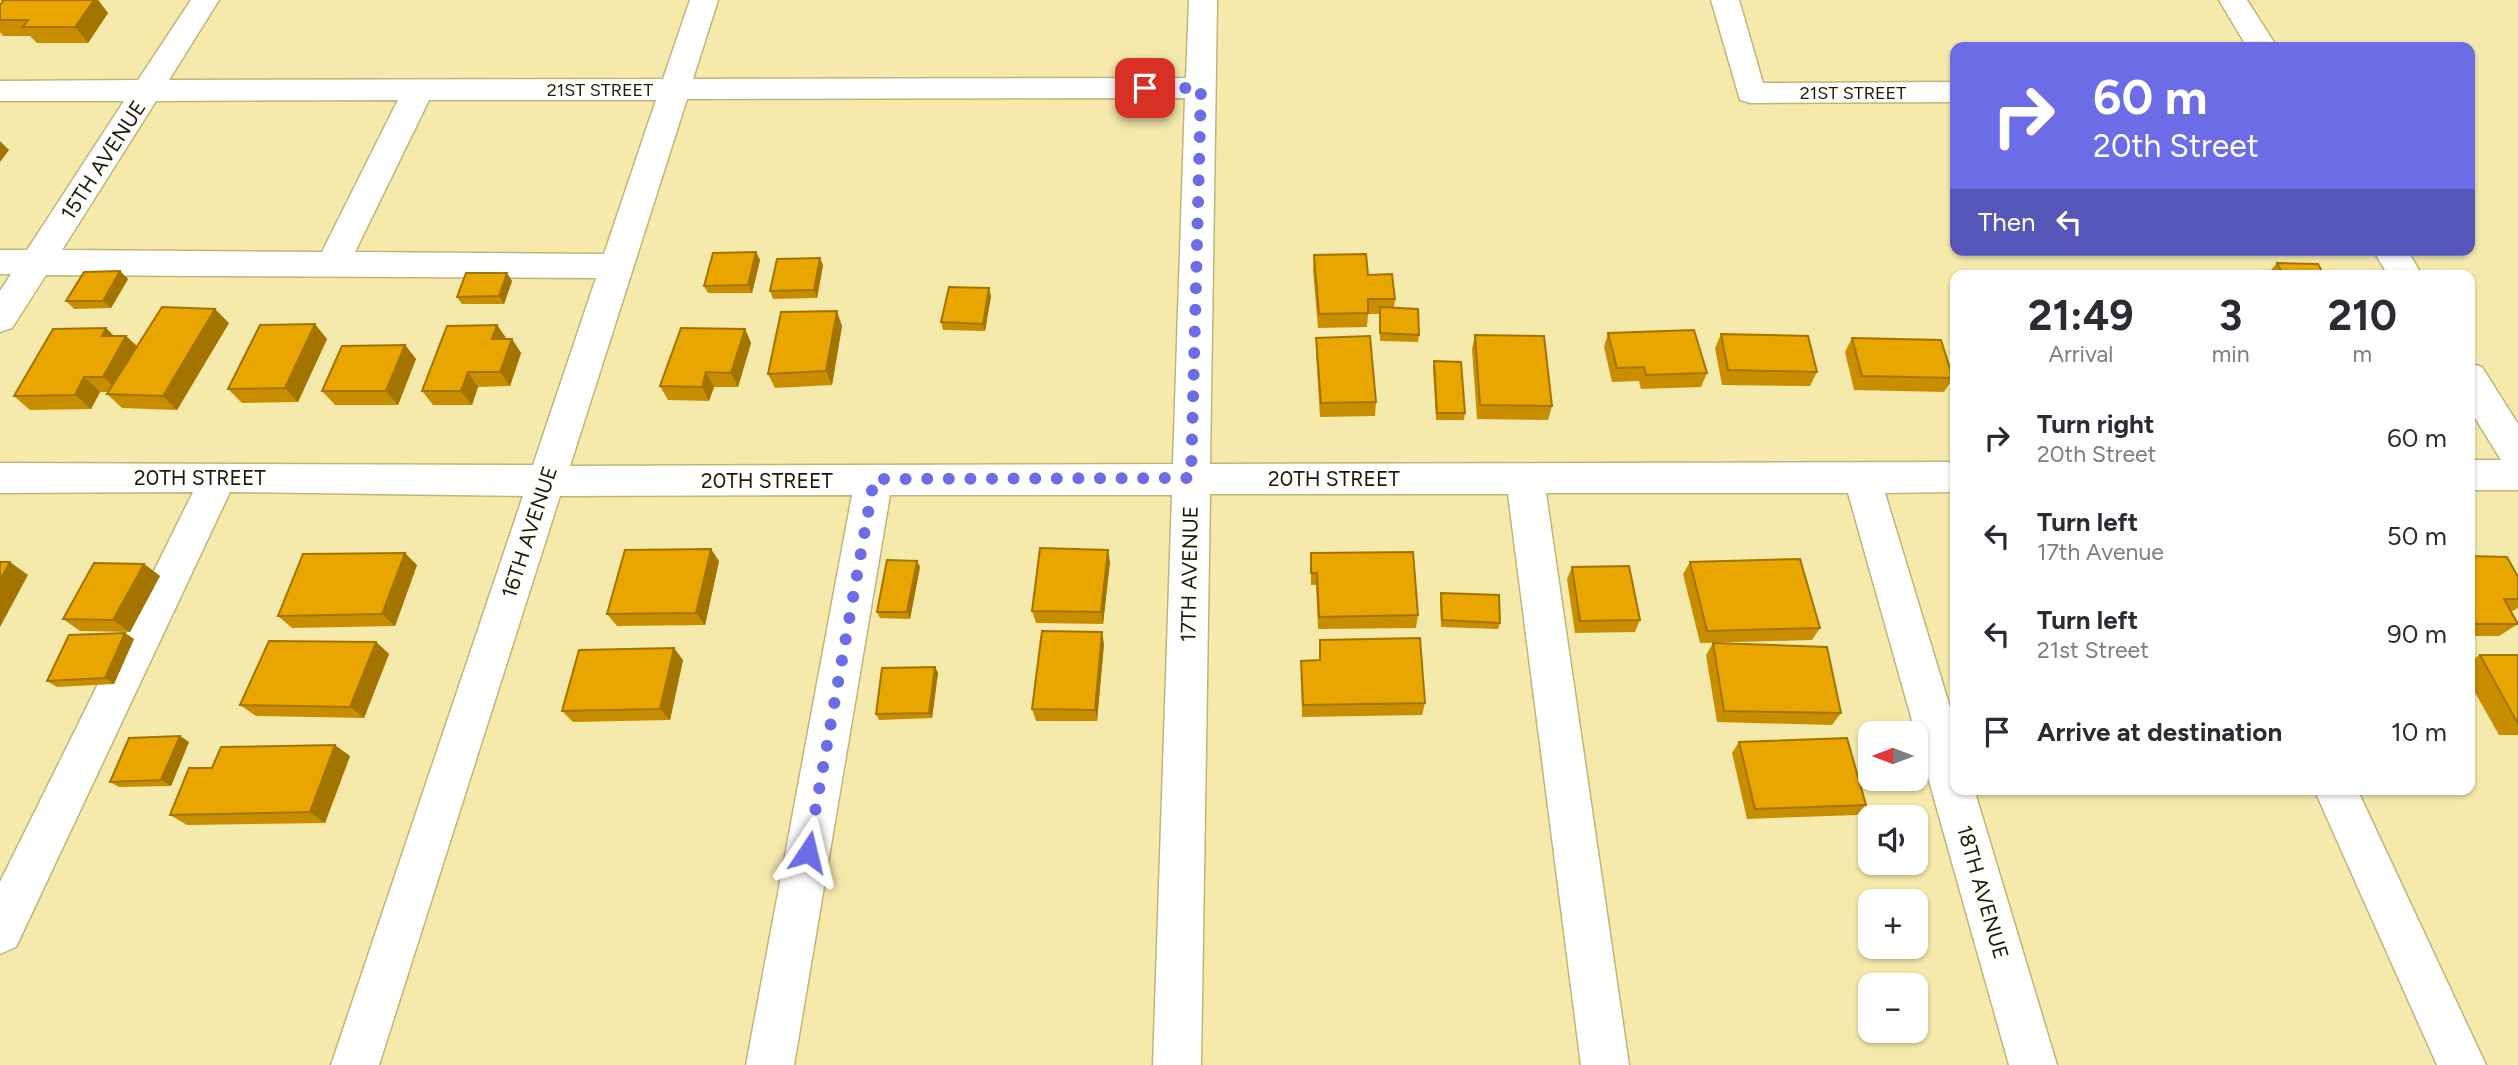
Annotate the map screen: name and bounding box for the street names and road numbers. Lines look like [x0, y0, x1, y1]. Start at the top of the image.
street label: 21ST STREET [547, 79, 653, 101]
street label: 21ST STREET [1800, 82, 1906, 104]
street label: 15TH AVENUE [55, 96, 151, 224]
street label: 16TH AVENUE [496, 463, 562, 601]
street label: 20TH STREET [134, 465, 266, 490]
street label: 20TH STREET [1268, 466, 1400, 491]
street label: 20TH STREET [701, 468, 833, 493]
street label: 17TH AVENUE [1175, 506, 1203, 642]
street label: 18TH AVENUE [1952, 822, 2014, 962]

